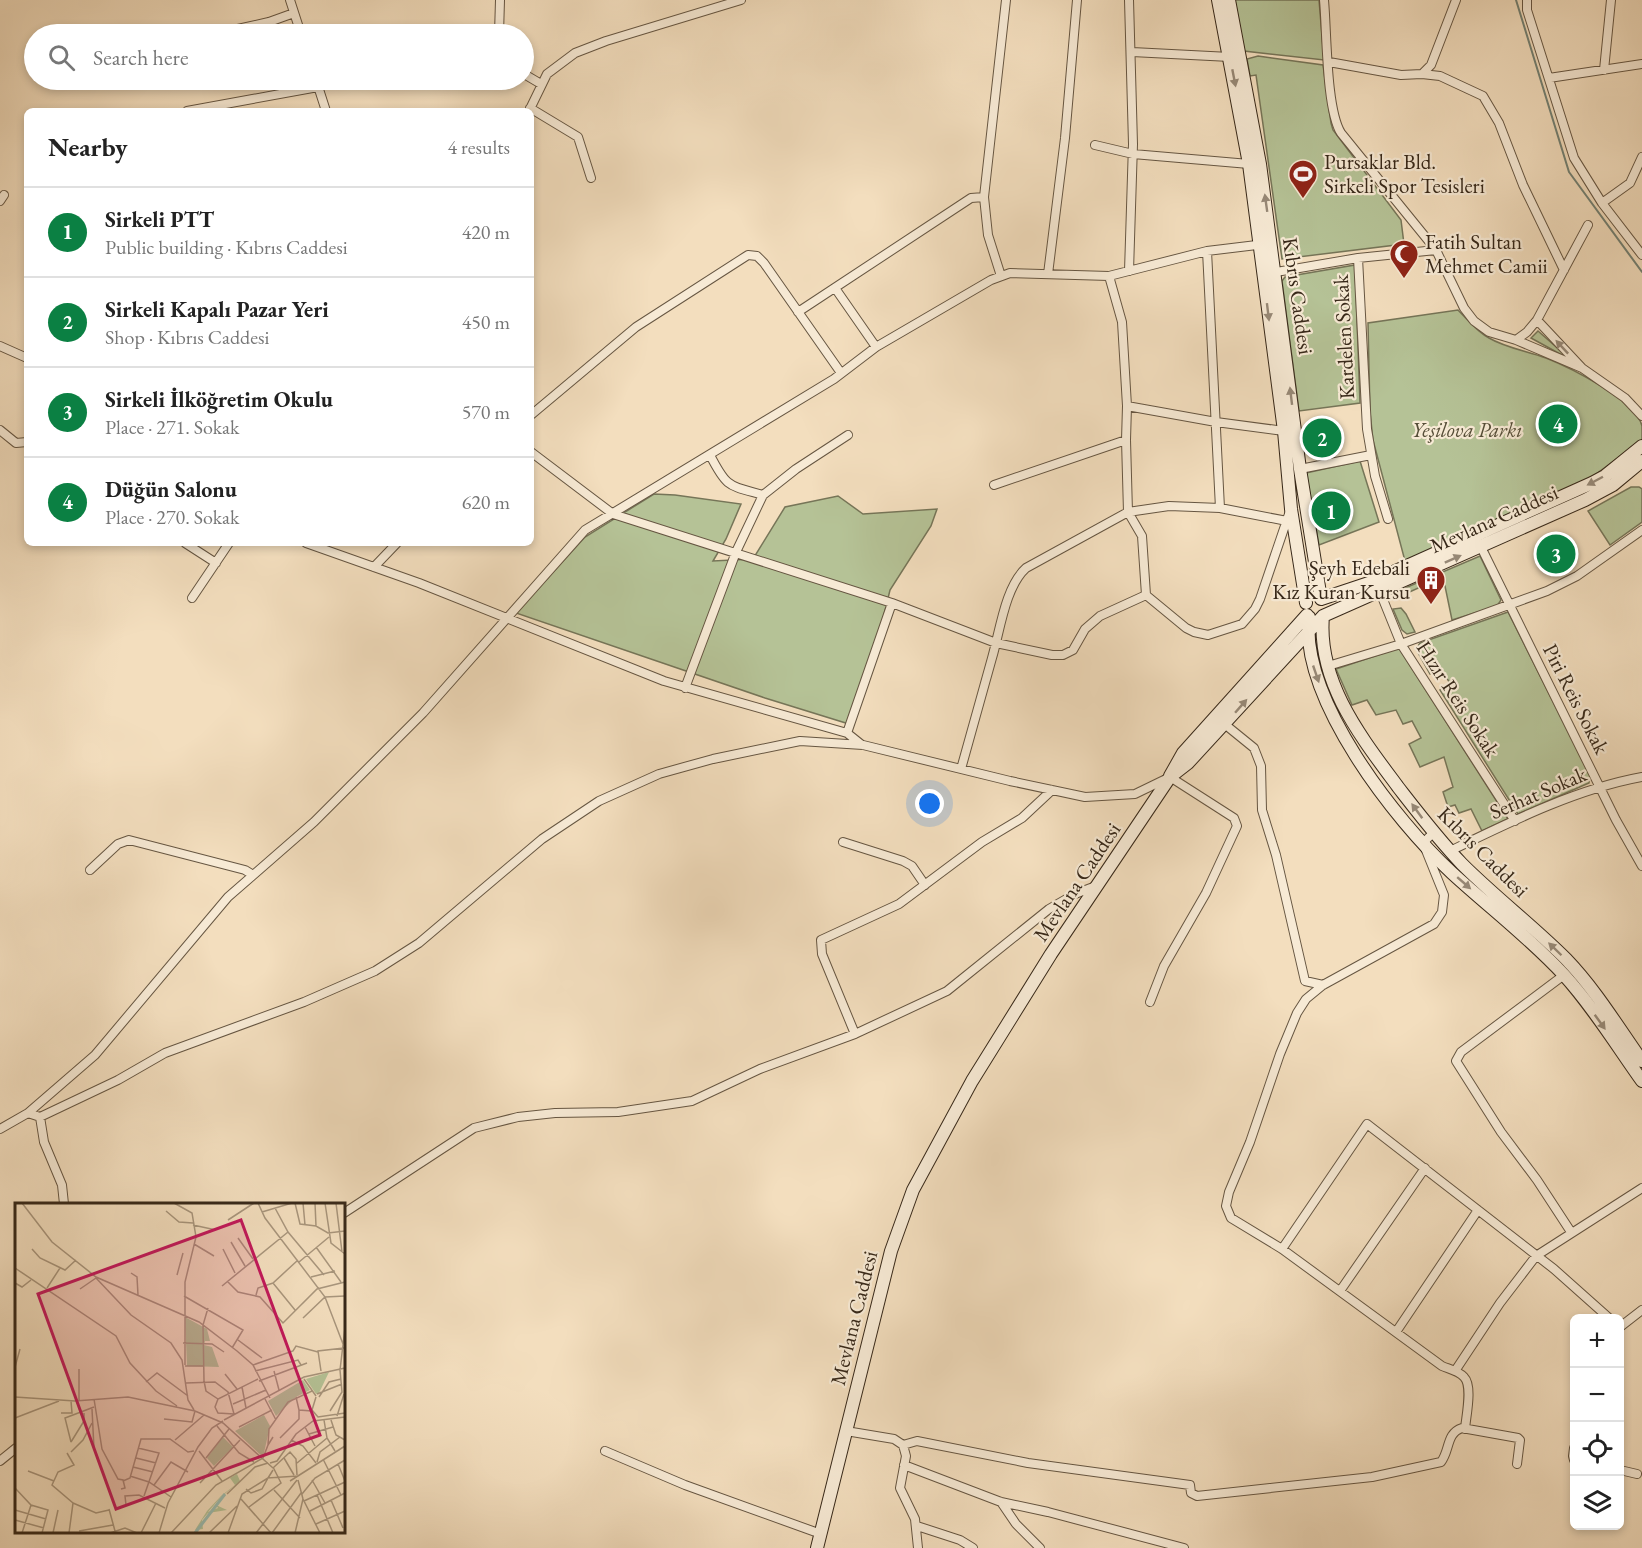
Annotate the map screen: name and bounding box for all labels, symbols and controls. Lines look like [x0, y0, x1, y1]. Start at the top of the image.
search box [24, 24, 534, 90]
icon: search [45, 41, 78, 74]
text: Search here [93, 43, 188, 72]
one-way arrow [1230, 69, 1239, 88]
text: Nearby [48, 130, 128, 164]
text: 4 results [447, 134, 510, 160]
place label: Pursaklar Bld. Sirkeli Spor Tesisleri [1324, 148, 1485, 199]
sports icon: Pursaklar Bld. Sirkeli Spor Tesisleri [1287, 158, 1319, 200]
one-way arrow [1261, 193, 1270, 212]
text: Sirkeli PTT [105, 205, 214, 234]
text: 1 [62, 219, 73, 245]
text: 420 m [462, 219, 510, 245]
place label: Fatih Sultan Mehmet Camii [1425, 228, 1548, 279]
text: Public building · Kıbrıs Caddesi [105, 234, 348, 260]
street label: Kıbrıs Caddesi [1277, 236, 1320, 356]
mosque icon: Fatih Sultan Mehmet Camii [1388, 238, 1420, 280]
street label: Kardelen Sokak [1327, 273, 1360, 400]
text: Sirkeli Kapalı Pazar Yeri [105, 295, 329, 324]
one-way arrow [1264, 303, 1273, 322]
text: 2 [62, 309, 73, 335]
text: 450 m [462, 309, 510, 335]
text: Shop · Kıbrıs Caddesi [105, 324, 269, 350]
one-way arrow [1556, 340, 1570, 354]
text: Sirkeli İlköğretim Okulu [105, 385, 333, 414]
one-way arrow [1287, 386, 1296, 405]
text: 3 [62, 399, 73, 425]
text: 570 m [462, 399, 510, 425]
pin: 4 [1538, 402, 1578, 446]
text: Place · 271. Sokak [105, 414, 239, 440]
pin: 2 [1302, 416, 1342, 460]
park label: Yeşilova Parkı [1412, 416, 1522, 443]
text: Düğün Salonu [105, 475, 237, 504]
one-way arrow [1586, 476, 1603, 486]
street label: Mevlana Caddesi [1425, 478, 1562, 559]
pin: 1 [1312, 488, 1350, 534]
text: 4 [62, 489, 73, 515]
text: 620 m [462, 489, 510, 515]
text: Place · 270. Sokak [105, 504, 239, 530]
pin: 3 [1536, 532, 1576, 576]
place label: Şeyh Edebali Kız Kuran Kursu [1272, 554, 1410, 605]
one-way arrow [1445, 555, 1462, 564]
building icon: Şeyh Edebali Kız Kuran Kursu [1415, 564, 1447, 606]
street label: Hızır Reis Sokak [1411, 635, 1507, 763]
street label: Piri Reis Sokak [1537, 639, 1616, 760]
one-way arrow [1312, 665, 1322, 683]
one-way arrow [1234, 699, 1247, 714]
street label: Serhat Sokak [1485, 760, 1591, 825]
your location [915, 789, 944, 818]
street label: Kıbrıs Caddesi [1432, 800, 1535, 903]
one-way arrow [1411, 804, 1423, 820]
street label: Mevlana Caddesi [1027, 817, 1126, 946]
one-way arrow [1456, 876, 1471, 889]
one-way arrow [1548, 942, 1562, 956]
one-way arrow [1593, 1014, 1605, 1029]
inset map [15, 1203, 345, 1533]
street label: Mevlana Caddesi [824, 1248, 883, 1388]
map controls [1570, 1314, 1624, 1530]
button: + [1570, 1314, 1624, 1368]
button: − [1570, 1368, 1624, 1422]
button: locate [1570, 1422, 1624, 1476]
button: layers [1570, 1476, 1624, 1530]

